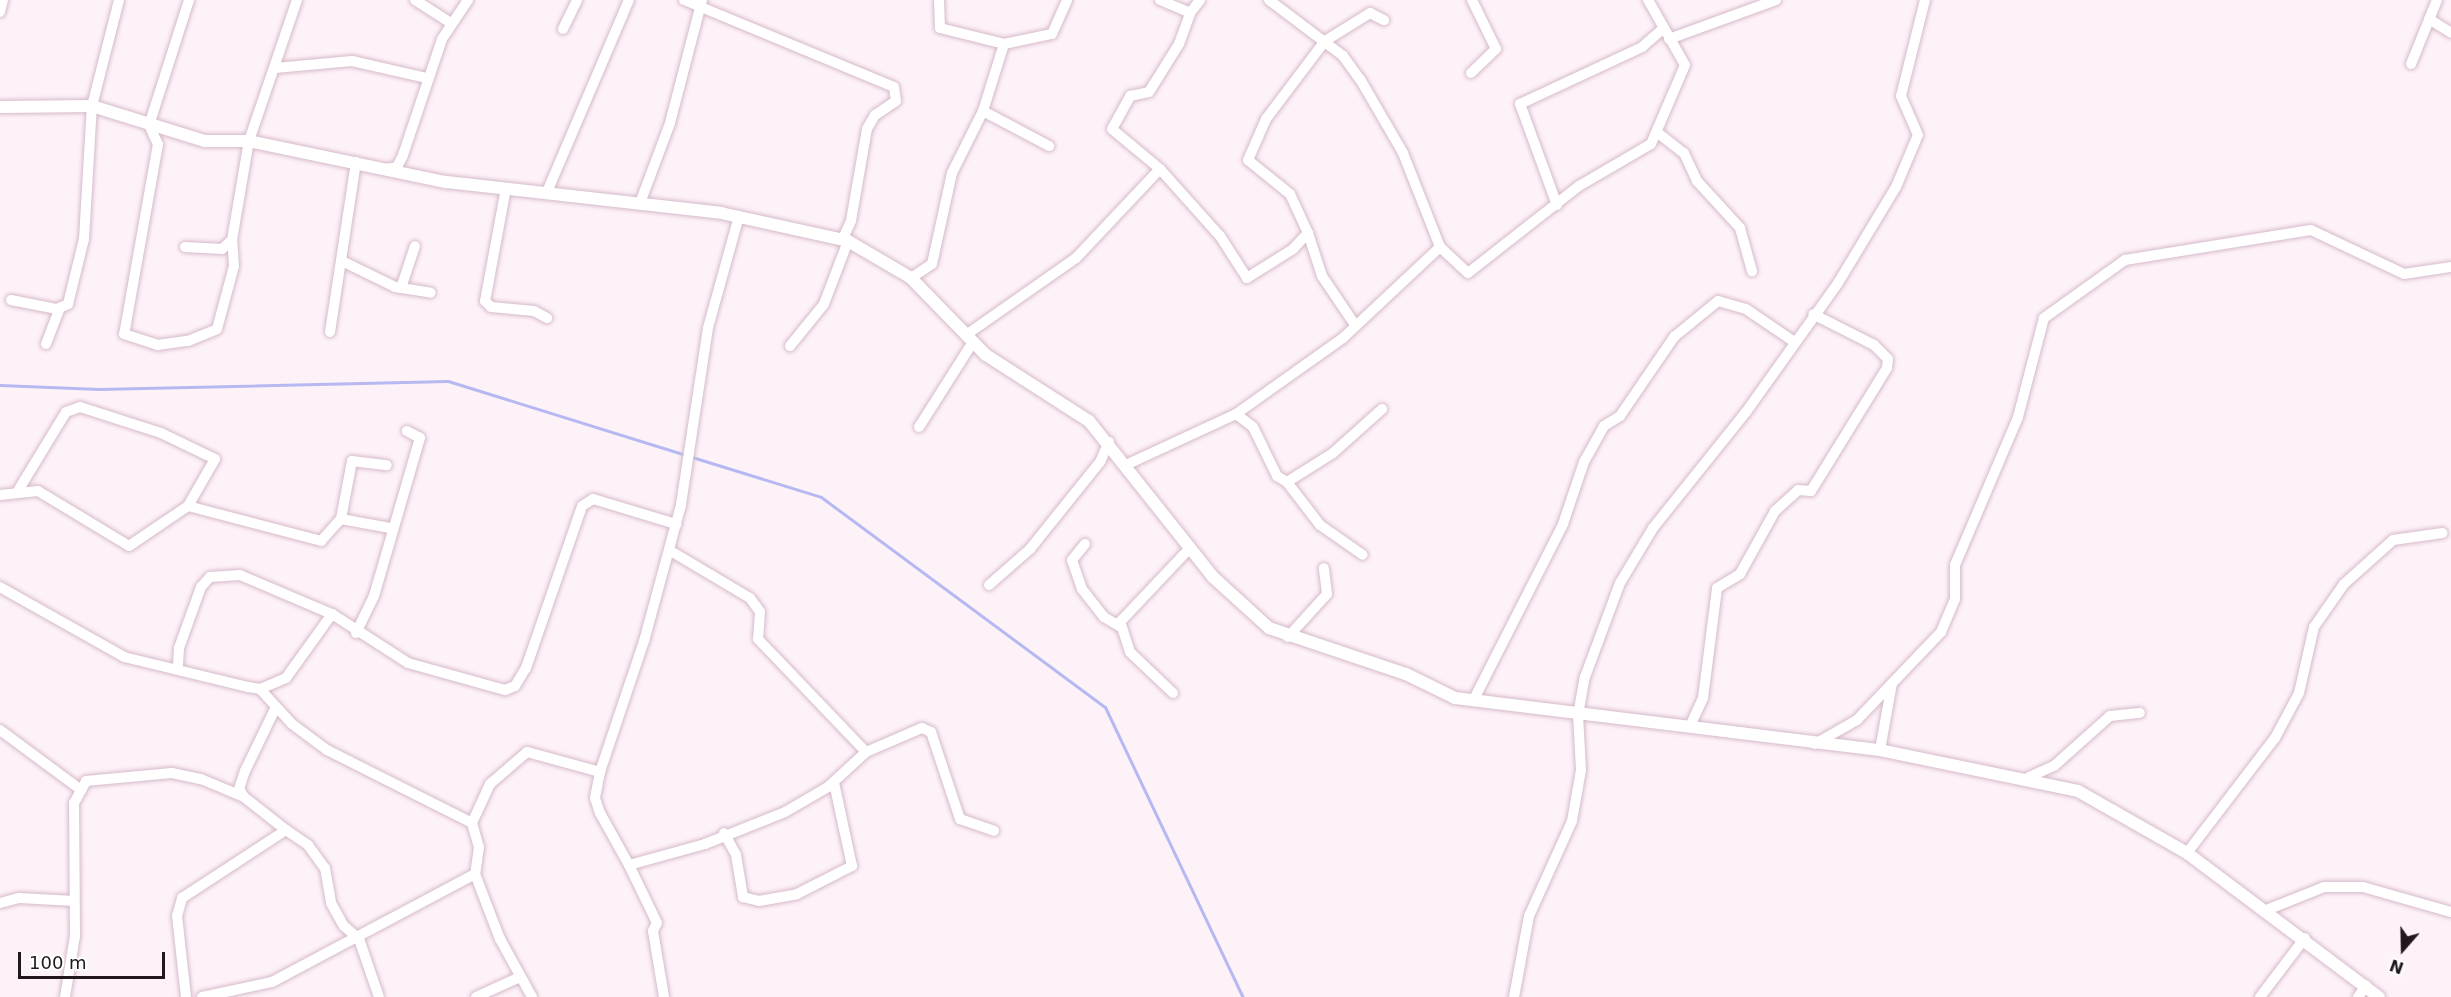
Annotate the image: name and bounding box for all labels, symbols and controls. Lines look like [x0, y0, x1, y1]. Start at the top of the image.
north arrow [2373, 919, 2433, 979]
scale bar [21, 940, 168, 978]
text: 100 m [29, 952, 87, 973]
text: N [2387, 955, 2406, 978]

